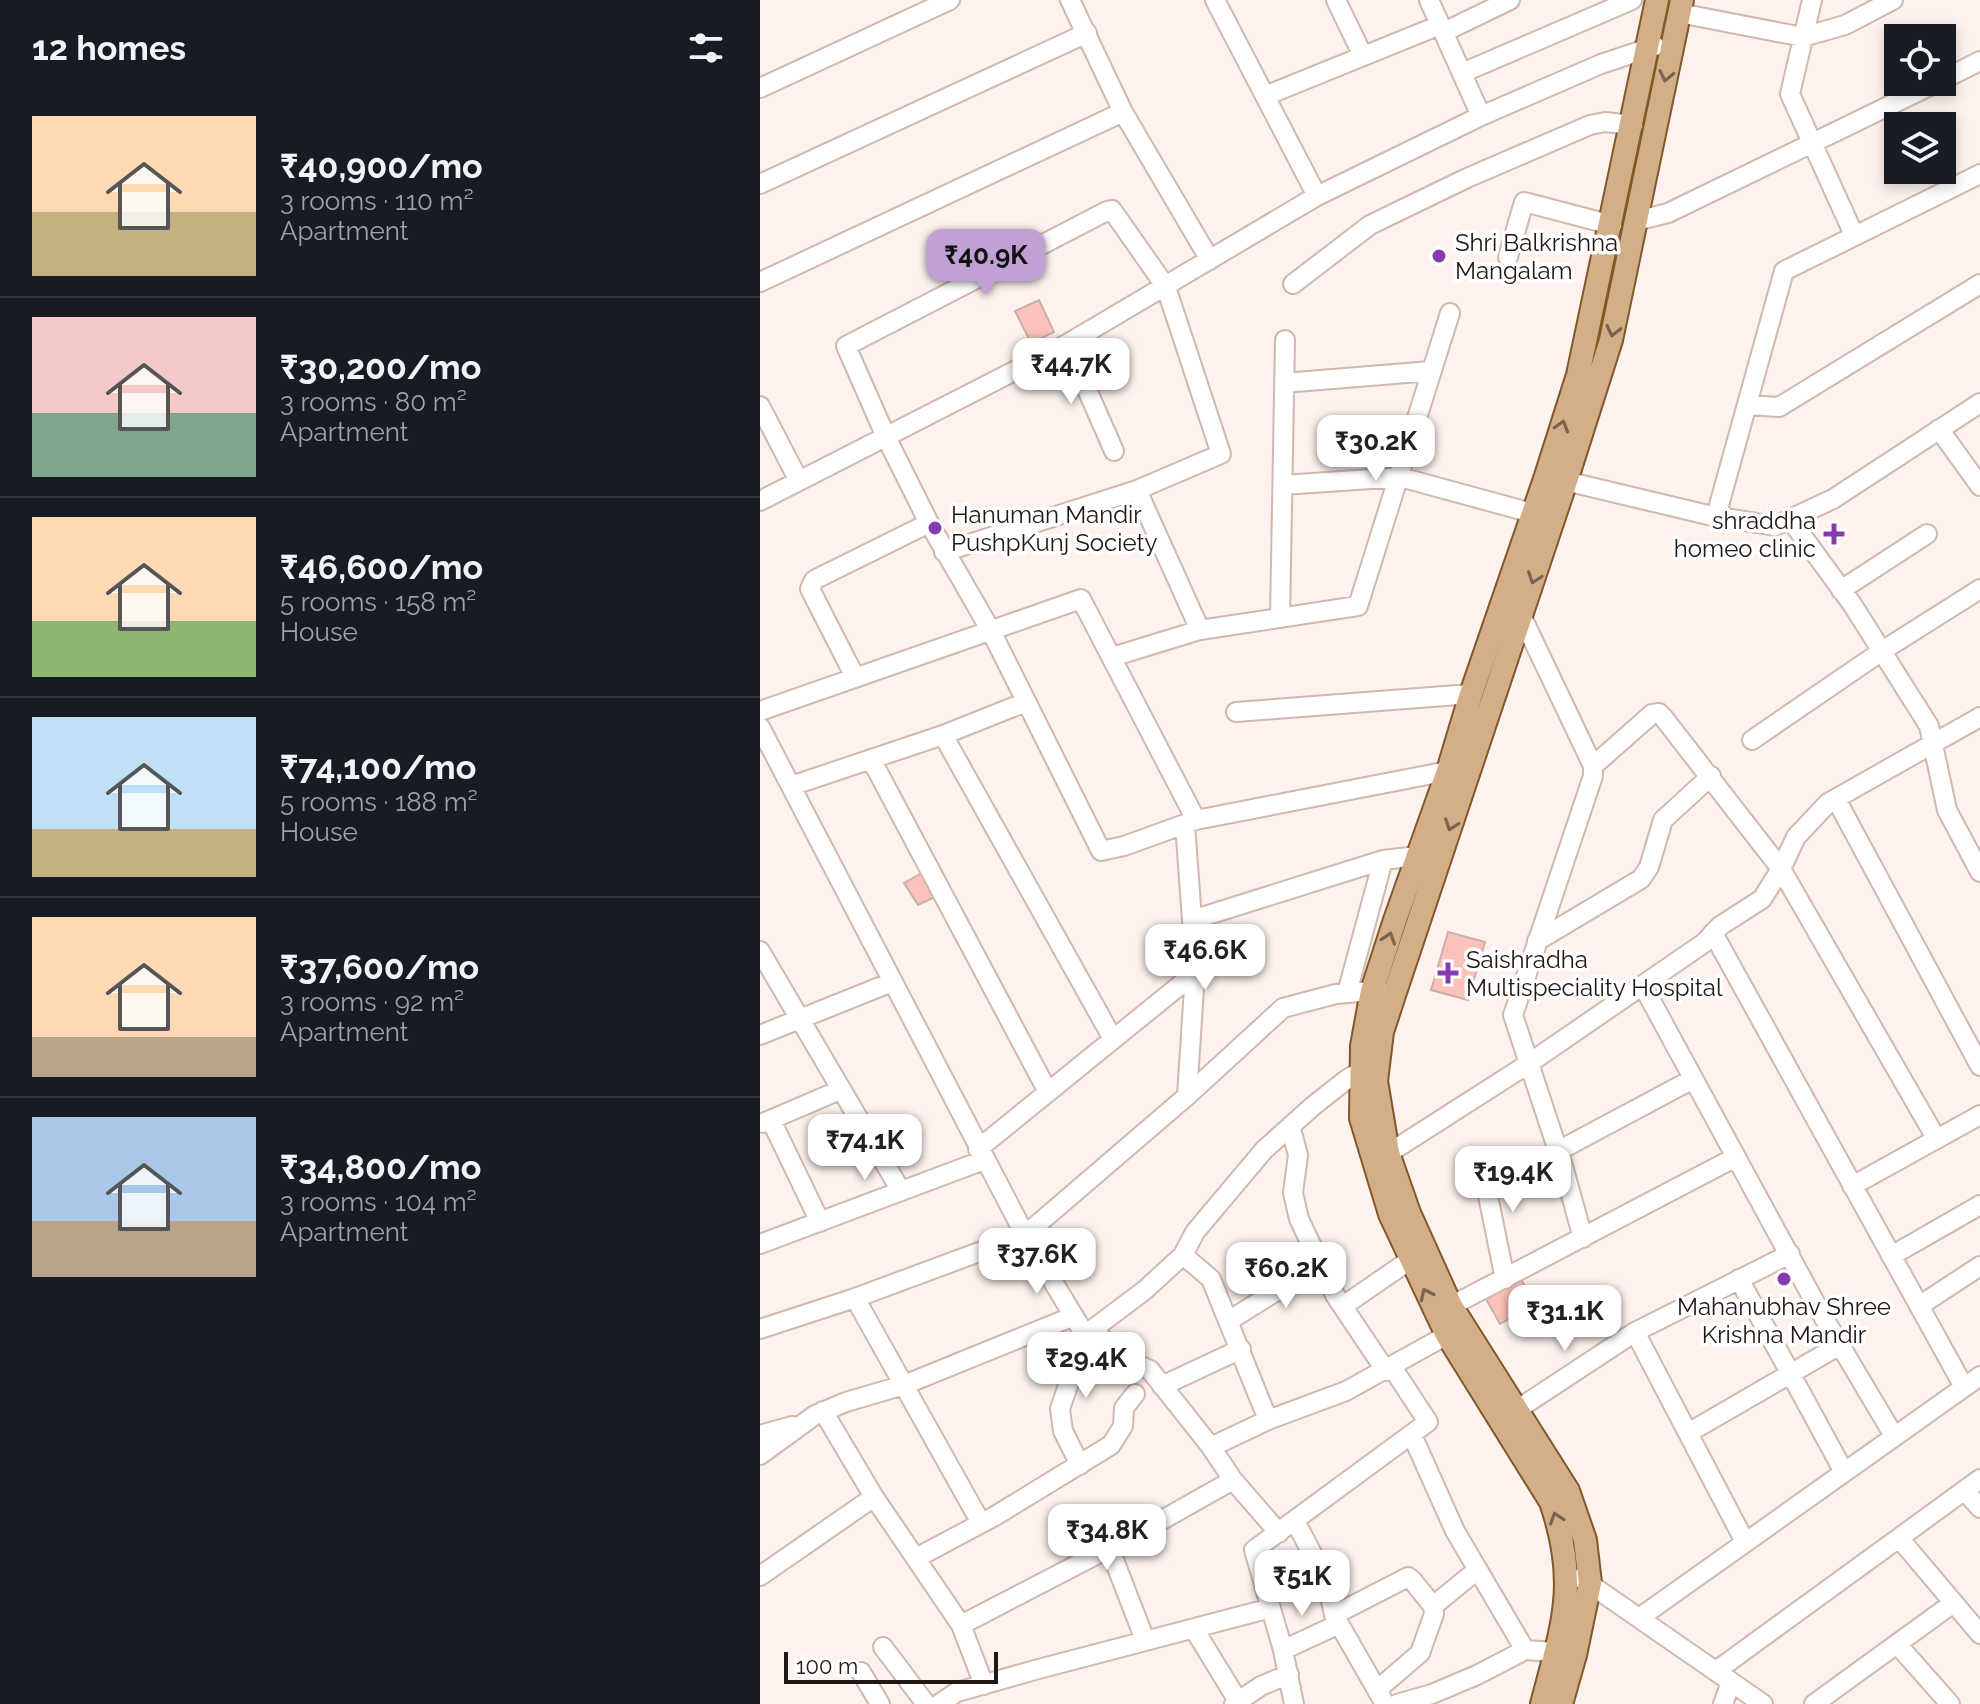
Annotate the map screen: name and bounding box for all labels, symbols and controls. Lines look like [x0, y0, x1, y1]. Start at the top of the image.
map controls [1884, 24, 1956, 184]
button: locate [1884, 24, 1956, 96]
icon: filters [684, 26, 728, 70]
text: 12 homes [32, 28, 186, 68]
one-way arrow [1658, 69, 1675, 83]
button: layers [1884, 112, 1956, 184]
text: ₹40,900/mo [280, 146, 483, 186]
icon: home [96, 148, 192, 244]
text: 3 rooms · 110 m² [280, 186, 474, 216]
text: Apartment [280, 216, 409, 246]
place label: Shri Balkrishna Mangalam [1455, 228, 1618, 285]
pin: ₹40.9K [921, 229, 1051, 297]
text: ₹40.9K [944, 240, 1028, 270]
marker: Shri Balkrishna Mangalam [1430, 247, 1448, 265]
one-way arrow [1605, 323, 1622, 337]
pin: ₹44.7K [1006, 338, 1136, 406]
text: ₹30,200/mo [280, 347, 481, 387]
icon: home [96, 349, 192, 445]
text: ₹44.7K [1031, 349, 1111, 379]
text: 3 rooms · 80 m² [280, 387, 467, 417]
pin: ₹30.2K [1311, 415, 1441, 483]
text: Apartment [280, 417, 409, 447]
one-way arrow [1552, 420, 1568, 434]
text: ₹30.2K [1335, 426, 1417, 456]
place label: Hanuman Mandir PushpKunj Society [951, 500, 1157, 557]
place label: shraddha homeo clinic [1674, 506, 1816, 563]
marker: Hanuman Mandir PushpKunj Society [926, 519, 944, 537]
marker: shraddha homeo clinic [1823, 523, 1845, 545]
text: ₹46,600/mo [280, 547, 483, 587]
icon: home [96, 549, 192, 645]
one-way arrow [1527, 571, 1543, 585]
text: 5 rooms · 158 m² [280, 587, 476, 617]
text: House [280, 617, 358, 647]
text: ₹74,100/mo [280, 747, 476, 787]
icon: home [96, 749, 192, 845]
text: 5 rooms · 188 m² [280, 787, 478, 817]
text: House [280, 817, 358, 847]
one-way arrow [1444, 817, 1460, 831]
pin: ₹46.6K [1140, 924, 1270, 992]
one-way arrow [1380, 931, 1396, 945]
text: ₹46.6K [1163, 935, 1247, 965]
place label: Saishradha Multispeciality Hospital [1466, 945, 1723, 1002]
text: ₹37,600/mo [280, 947, 479, 987]
icon: home [96, 949, 192, 1045]
marker: Saishradha Multispeciality Hospital [1437, 962, 1459, 984]
text: 3 rooms · 92 m² [280, 987, 464, 1017]
text: Apartment [280, 1017, 409, 1047]
pin: ₹74.1K [800, 1114, 930, 1182]
text: ₹74.1K [826, 1125, 904, 1155]
pin: ₹19.4K [1448, 1146, 1578, 1214]
text: ₹34,800/mo [280, 1147, 481, 1187]
icon: home [96, 1149, 192, 1245]
text: ₹19.4K [1473, 1157, 1553, 1187]
text: 3 rooms · 104 m² [280, 1187, 477, 1217]
text: Apartment [280, 1217, 409, 1247]
pin: ₹37.6K [972, 1228, 1102, 1296]
text: ₹37.6K [997, 1239, 1077, 1269]
pin: ₹60.2K [1221, 1242, 1351, 1310]
text: ₹60.2K [1244, 1253, 1328, 1283]
marker: Mahanubhav Shree Krishna Mandir [1775, 1270, 1793, 1288]
pin: ₹31.1K [1500, 1285, 1630, 1353]
one-way arrow [1420, 1288, 1436, 1302]
place label: Mahanubhav Shree Krishna Mandir [1677, 1292, 1891, 1349]
text: ₹31.1K [1526, 1296, 1604, 1326]
pin: ₹29.4K [1021, 1332, 1151, 1400]
text: ₹29.4K [1045, 1343, 1127, 1373]
pin: ₹34.8K [1042, 1504, 1172, 1572]
one-way arrow [1550, 1512, 1566, 1526]
text: ₹34.8K [1066, 1515, 1148, 1545]
pin: ₹51K [1255, 1550, 1349, 1618]
text: ₹51K [1273, 1561, 1331, 1591]
scale bar [784, 1648, 998, 1684]
text: 100 m [796, 1653, 858, 1679]

